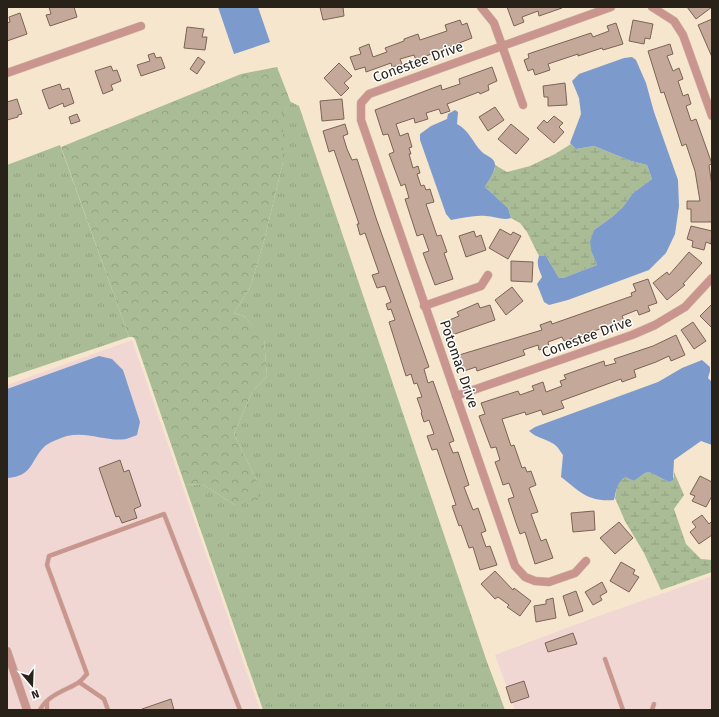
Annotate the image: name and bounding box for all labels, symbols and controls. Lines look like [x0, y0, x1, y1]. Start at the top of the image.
street label: Conestee Drive [371, 38, 465, 86]
street label: Conestee Drive [540, 313, 634, 361]
street label: Potomac Drive [436, 318, 482, 410]
north arrow [12, 665, 52, 705]
text: N [30, 687, 41, 701]

